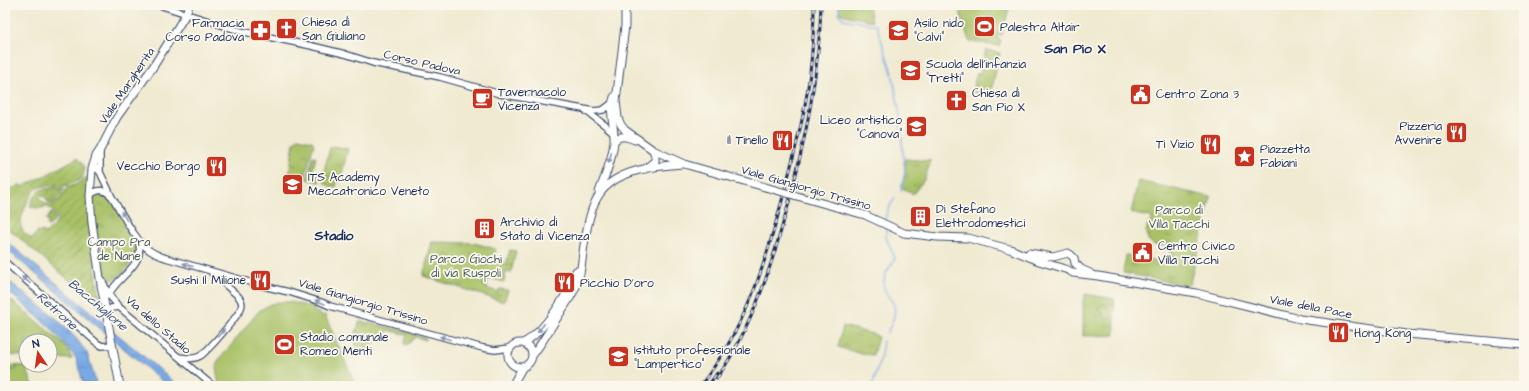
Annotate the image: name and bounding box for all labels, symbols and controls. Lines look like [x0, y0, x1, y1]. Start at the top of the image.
place label: Chiesa di San Giuliano [302, 14, 366, 45]
sports icon: Palestra Altair [971, 14, 997, 40]
place label: Farmacia Corso Padova [166, 15, 244, 46]
place label: Asilo nido "Calvi" [914, 15, 964, 46]
church icon: Chiesa di San Giuliano [274, 16, 300, 42]
pharmacy icon: Farmacia Corso Padova [247, 17, 273, 43]
school or university icon: Asilo nido "Calvi" [886, 17, 912, 43]
place label: Palestra Altair [1000, 19, 1080, 36]
district label: San Pio X [1043, 39, 1106, 59]
street label: Viale Margherita [95, 44, 160, 128]
street label: Corso Padova [382, 46, 462, 80]
place label: Scuola dell'infanzia "Tretti" [926, 56, 1026, 87]
school or university icon: Scuola dell'infanzia "Tretti" [898, 58, 924, 84]
public building icon: Centro Zona 3 [1127, 81, 1153, 107]
place label: Tavernacolo Vicenza [498, 84, 566, 115]
place label: Chiesa di San Pio X [972, 85, 1025, 116]
cafe icon: Tavernacolo Vicenza [470, 86, 496, 112]
place label: Centro Zona 3 [1156, 86, 1239, 103]
church icon: Chiesa di San Pio X [943, 87, 969, 113]
place label: Liceo artistico "Canova" [820, 112, 902, 143]
school or university icon: Liceo artistico "Canova" [904, 114, 930, 140]
place label: Pizzeria Avvenire [1394, 118, 1443, 149]
restaurant icon: Pizzeria Avvenire [1444, 120, 1470, 146]
restaurant icon: Il Tinello [770, 127, 796, 153]
restaurant icon: Ti Vizio [1197, 131, 1223, 157]
place label: Il Tinello [727, 132, 768, 149]
place label: Ti Vizio [1156, 136, 1194, 153]
place label: Piazzetta Fabiani [1260, 141, 1310, 172]
place icon: Piazzetta Fabiani [1232, 143, 1258, 169]
one-way arrow [607, 152, 613, 164]
restaurant icon: Vecchio Borgo [203, 153, 229, 179]
place label: Vecchio Borgo [117, 158, 200, 176]
street label: Viale Giangiorgio Trissino [739, 161, 873, 216]
place label: ITS Academy Meccatronico Veneto [308, 169, 429, 200]
school or university icon: ITS Academy Meccatronico Veneto [279, 171, 305, 197]
place label: Di Stefano Elettrodomestici [936, 201, 1026, 232]
park label: Parco di Villa Tacchi [1149, 202, 1209, 233]
building icon: Di Stefano Elettrodomestici [907, 203, 933, 229]
one-way arrow [120, 211, 128, 221]
place label: Archivio di Stato di Vicenza [500, 214, 589, 245]
building icon: Archivio di Stato di Vicenza [472, 216, 498, 242]
district label: Stadio [314, 226, 354, 246]
park label: Campo Pra de Nane [88, 234, 150, 265]
place label: Centro Civico Villa Tacchi [1158, 238, 1235, 269]
public building icon: Centro Civico Villa Tacchi [1129, 240, 1155, 266]
park label: Parco Giochi di via Ruspoli [430, 251, 502, 282]
one-way arrow [182, 262, 194, 268]
restaurant icon: Sushi Il Milione [248, 267, 274, 293]
restaurant icon: Picchio D'oro [552, 270, 578, 296]
place label: Sushi Il Milione [170, 272, 247, 289]
street label: Viale Giangiorgio Trissino [296, 274, 430, 331]
water label: Bacchiglione [64, 275, 132, 337]
place label: Picchio D'oro [580, 275, 654, 292]
one-way arrow [20, 276, 31, 285]
water label: Retrone [33, 288, 82, 335]
street label: Viale della Pace [1268, 291, 1354, 323]
street label: Via dello Stadio [122, 292, 195, 358]
one-way arrow [314, 298, 326, 304]
restaurant icon: Hong Kong [1326, 320, 1352, 346]
one-way arrow [537, 322, 546, 333]
place label: Hong Kong [1354, 325, 1411, 343]
one-way arrow [217, 328, 226, 338]
place label: Stadio comunale Romeo Menti [300, 329, 389, 360]
sports icon: Stadio comunale Romeo Menti [272, 331, 298, 357]
north arrow [18, 333, 58, 373]
one-way arrow [439, 335, 451, 341]
text: N [31, 336, 41, 352]
place label: Istituto professionale "Lampertico" [634, 342, 751, 373]
school or university icon: Istituto professionale "Lampertico" [606, 344, 632, 370]

